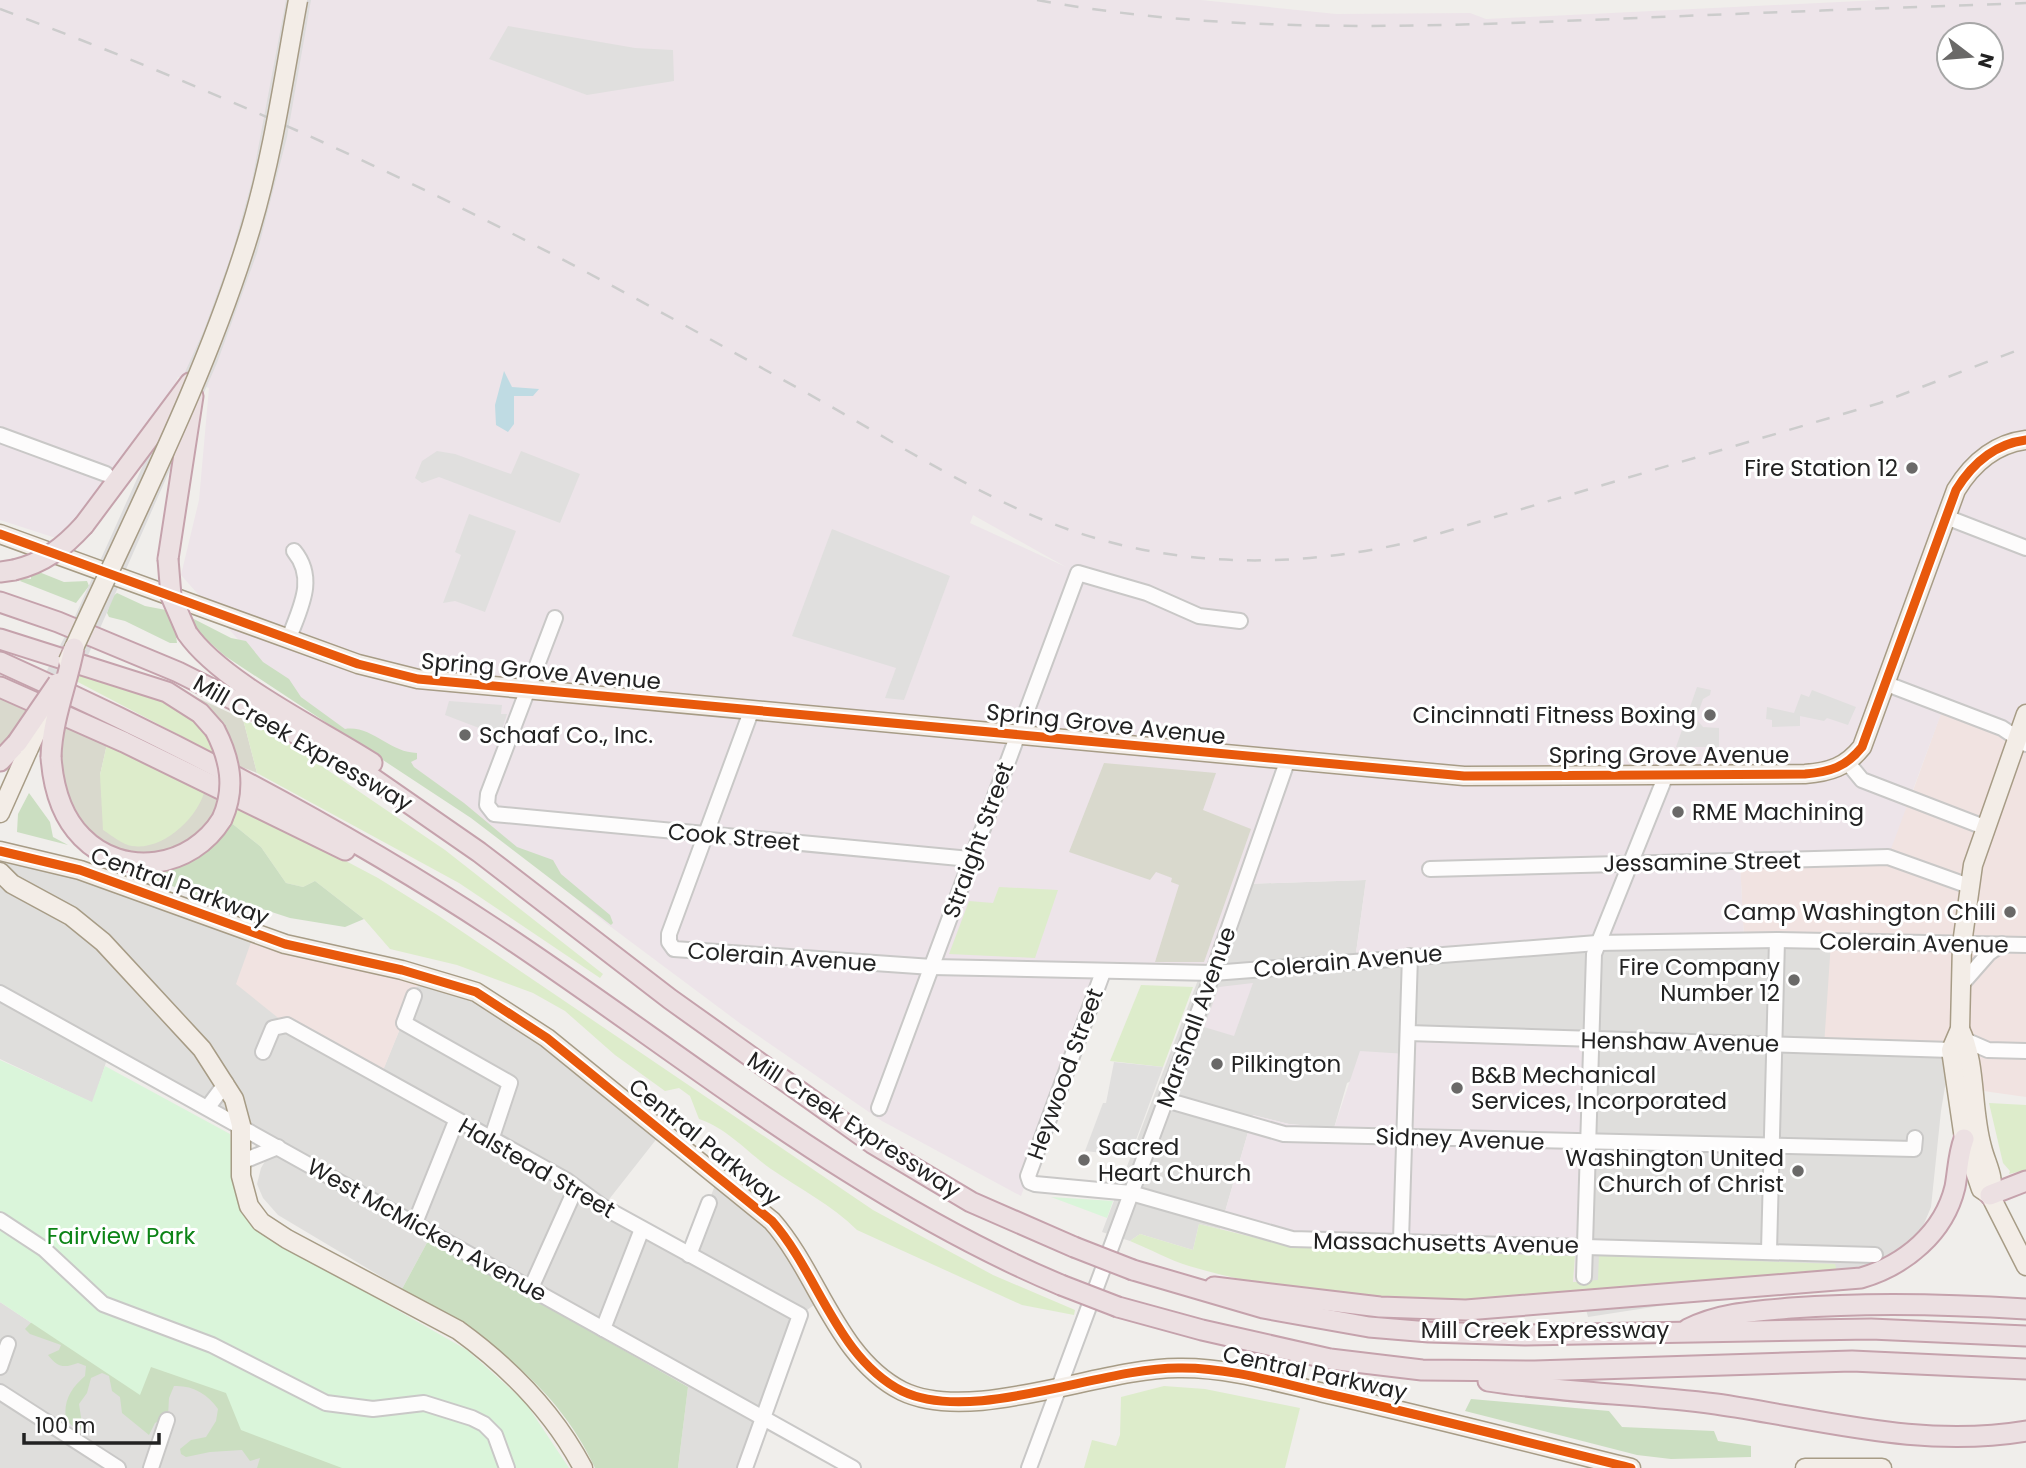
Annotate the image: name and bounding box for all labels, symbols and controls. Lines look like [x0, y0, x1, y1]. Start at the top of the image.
north arrow [1935, 21, 2005, 91]
text: N [1971, 50, 2001, 71]
place label: Fire Station 12 [1744, 452, 1898, 484]
marker: Fire Station 12 [1904, 460, 1920, 476]
street label: Spring Grove Avenue [420, 645, 662, 697]
street label: Mill Creek Expressway [187, 667, 419, 819]
street label: Spring Grove Avenue [985, 696, 1227, 752]
place label: Cincinnati Fitness Boxing [1413, 699, 1696, 731]
marker: Cincinnati Fitness Boxing [1702, 707, 1718, 723]
place label: Schaaf Co., Inc. [479, 719, 653, 751]
marker: Schaaf Co., Inc. [457, 727, 473, 743]
street label: Spring Grove Avenue [1549, 739, 1789, 771]
street label: Straight Street [935, 758, 1021, 922]
place label: RME Machining [1692, 796, 1864, 828]
marker: RME Machining [1670, 804, 1686, 820]
street label: Cook Street [667, 815, 801, 859]
street label: Central Parkway [86, 839, 274, 933]
street label: Jessamine Street [1603, 844, 1801, 880]
place label: Camp Washington Chili [1723, 896, 1996, 928]
marker: Camp Washington Chili [2002, 904, 2018, 920]
street label: Marshall Avenue [1148, 922, 1244, 1112]
street label: Colerain Avenue [1819, 925, 2009, 961]
street label: Colerain Avenue [686, 934, 878, 980]
street label: Colerain Avenue [1252, 937, 1444, 985]
place label: Fire Company Number 12 [1619, 951, 1780, 1009]
marker: Fire Company Number 12 [1786, 972, 1802, 988]
street label: Heywood Street [1019, 984, 1111, 1164]
street label: Henshaw Avenue [1580, 1024, 1780, 1060]
street label: Mill Creek Expressway [741, 1044, 967, 1206]
place label: Pilkington [1231, 1048, 1341, 1080]
marker: Pilkington [1209, 1056, 1225, 1072]
place label: B&B Mechanical Services, Incorporated [1471, 1059, 1727, 1117]
street label: Central Parkway [622, 1071, 788, 1214]
marker: B&B Mechanical Services, Incorporated [1449, 1080, 1465, 1096]
street label: Halstead Street [453, 1110, 621, 1226]
street label: Sidney Avenue [1375, 1120, 1545, 1158]
place label: Sacred Heart Church [1098, 1131, 1251, 1189]
place label: Washington United Church of Christ [1565, 1142, 1784, 1200]
street label: West McMicken Avenue [301, 1151, 553, 1309]
marker: Sacred Heart Church [1076, 1152, 1092, 1168]
marker: Washington United Church of Christ [1790, 1163, 1806, 1179]
park label: Fairview Park [47, 1220, 195, 1252]
street label: Massachusetts Avenue [1313, 1225, 1579, 1261]
street label: Mill Creek Expressway [1421, 1314, 1669, 1346]
street label: Central Parkway [1220, 1338, 1410, 1408]
scale bar [24, 1402, 159, 1446]
text: 100 m [35, 1411, 95, 1440]

